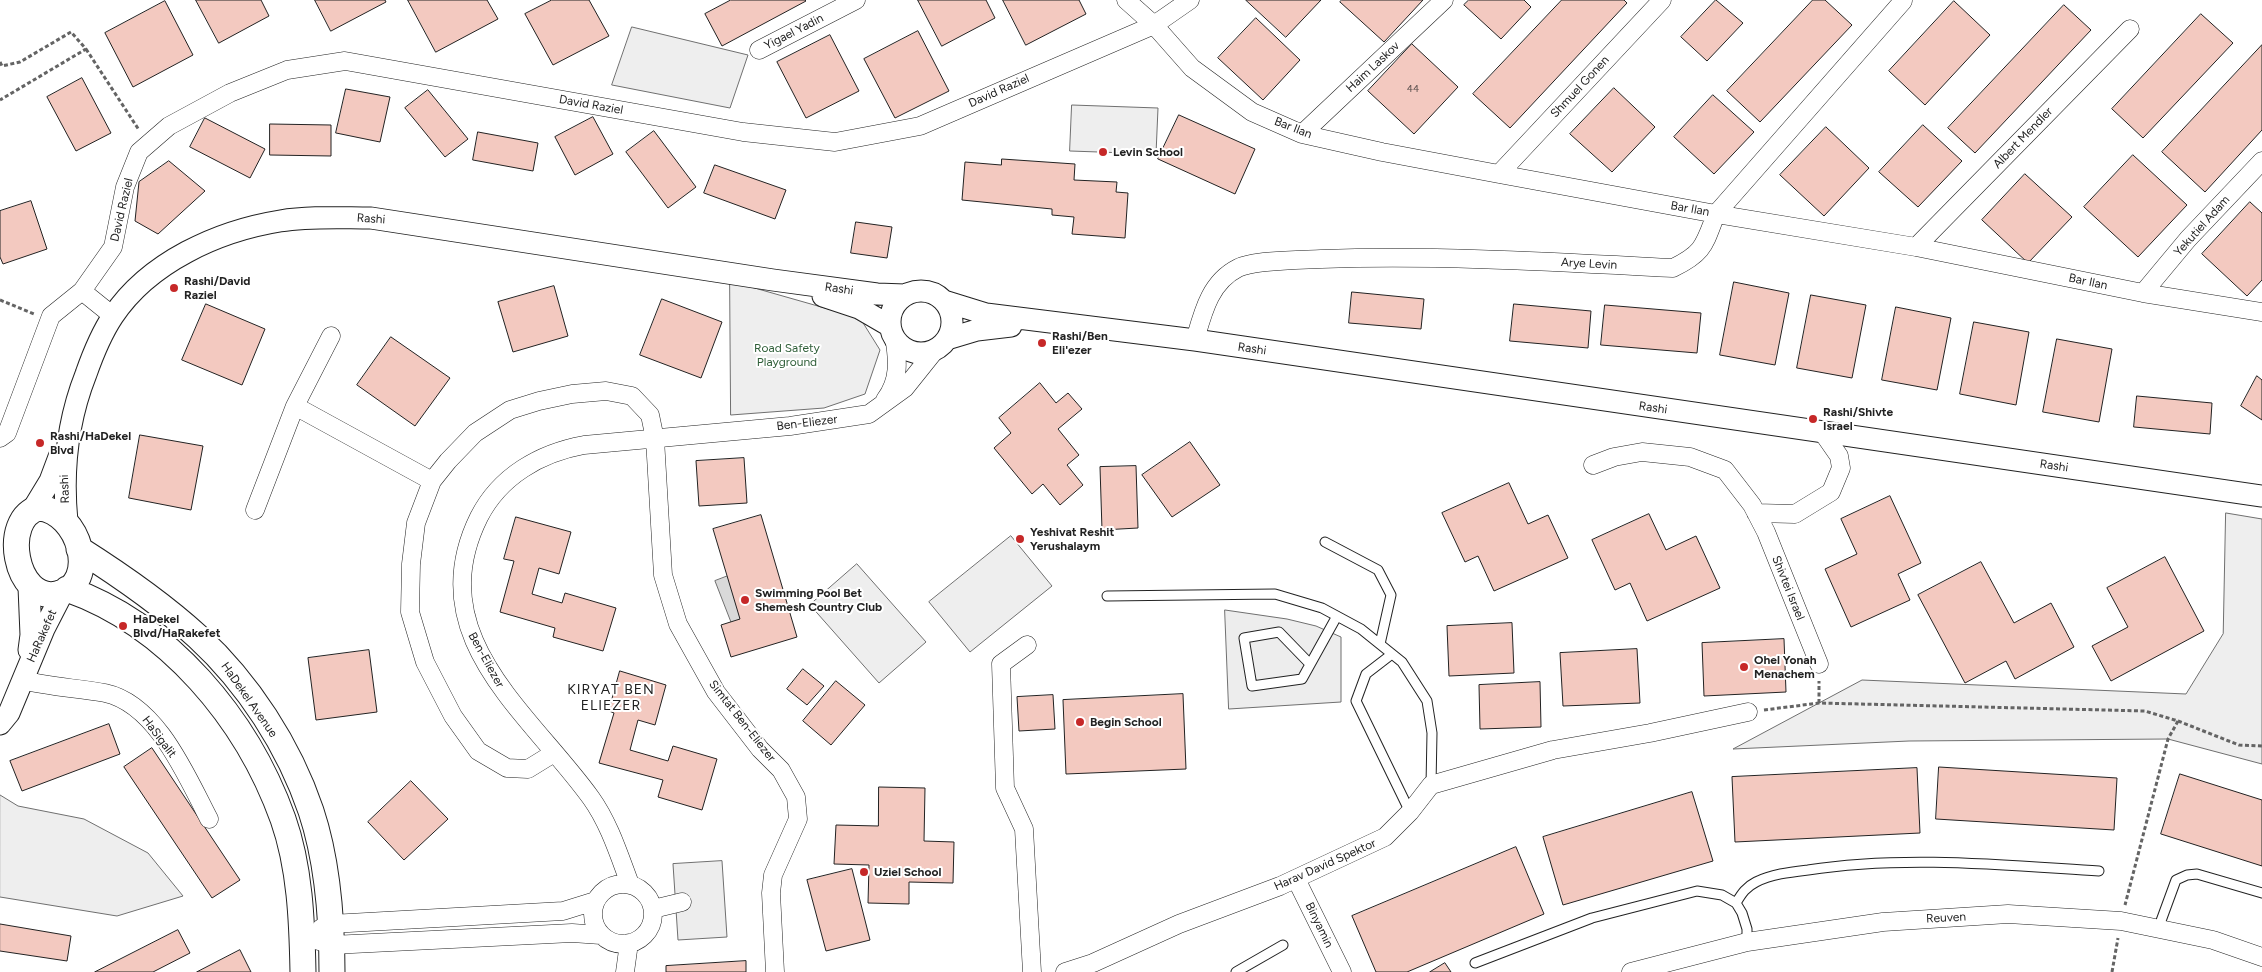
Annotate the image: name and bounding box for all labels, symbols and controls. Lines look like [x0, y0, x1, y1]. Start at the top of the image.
street label: Yigael Yadin [762, 11, 826, 53]
street label: Haim Laskov [1343, 39, 1403, 95]
street label: Shmuel Gonen [1548, 53, 1612, 121]
street label: David Raziel [966, 71, 1032, 111]
house number: 44 [1407, 83, 1419, 95]
street label: David Raziel [558, 92, 624, 118]
street label: Albert Mendler [1990, 104, 2056, 172]
street label: Bar Ilan [1272, 114, 1314, 142]
place label: Levin School [1113, 145, 1183, 159]
marker: Levin School [1097, 146, 1109, 158]
street label: David Raziel [108, 177, 136, 243]
street label: Yekutiel Adam [2171, 193, 2233, 259]
street label: Bar Ilan [1669, 199, 1711, 219]
street label: Rashi [356, 211, 386, 227]
street label: Arye Levin [1561, 255, 1617, 273]
street label: Bar Ilan [2067, 271, 2109, 293]
place label: Rashi/David Raziel [184, 274, 250, 302]
street label: Rashi [824, 280, 854, 298]
marker: Rashi/David Raziel [168, 282, 180, 294]
place label: Rashi/Ben Eli'ezer [1052, 329, 1108, 357]
marker: Rashi/Ben Eli'ezer [1036, 337, 1048, 349]
street label: Rashi [1237, 340, 1267, 358]
park label: Road Safety Playground [754, 341, 820, 369]
street label: Rashi [1638, 399, 1668, 417]
place label: Rashi/Shivte Israel [1823, 405, 1893, 433]
street label: Ben-Eliezer [776, 412, 838, 434]
marker: Rashi/Shivte Israel [1807, 413, 1819, 425]
place label: Rashi/HaDekel Blvd [50, 429, 131, 457]
marker: Rashi/HaDekel Blvd [34, 437, 46, 449]
street label: Rashi [2039, 457, 2069, 475]
street label: Rashi [57, 474, 73, 504]
place label: Yeshivat Reshit Yerushalaym [1030, 525, 1114, 553]
marker: Yeshivat Reshit Yerushalaym [1014, 533, 1026, 545]
street label: Shivtei Israel [1769, 554, 1807, 622]
place label: Swimming Pool Bet Shemesh Country Club [755, 586, 882, 614]
marker: Swimming Pool Bet Shemesh Country Club [739, 594, 751, 606]
street label: HaRakefet [24, 607, 60, 665]
place label: HaDekel Blvd/HaRakefet [133, 612, 220, 640]
marker: HaDekel Blvd/HaRakefet [117, 620, 129, 632]
street label: Ben-Eliezer [465, 630, 507, 690]
place label: Ohel Yonah Menachem [1754, 653, 1816, 681]
street label: HaDekel Avenue [218, 660, 280, 740]
marker: Ohel Yonah Menachem [1738, 661, 1750, 673]
street label: Simtat Ben-Eliezer [706, 677, 778, 765]
district label: KIRYAT BEN ELIEZER [566, 682, 656, 714]
street label: HaSigalit [139, 713, 179, 761]
place label: Begin School [1090, 715, 1162, 729]
marker: Begin School [1074, 716, 1086, 728]
street label: Harav David Spektor [1272, 836, 1378, 894]
place label: Uziel School [874, 865, 941, 879]
marker: Uziel School [858, 866, 870, 878]
street label: Binyamin [1302, 900, 1336, 950]
street label: Reuven [1926, 910, 1966, 926]

